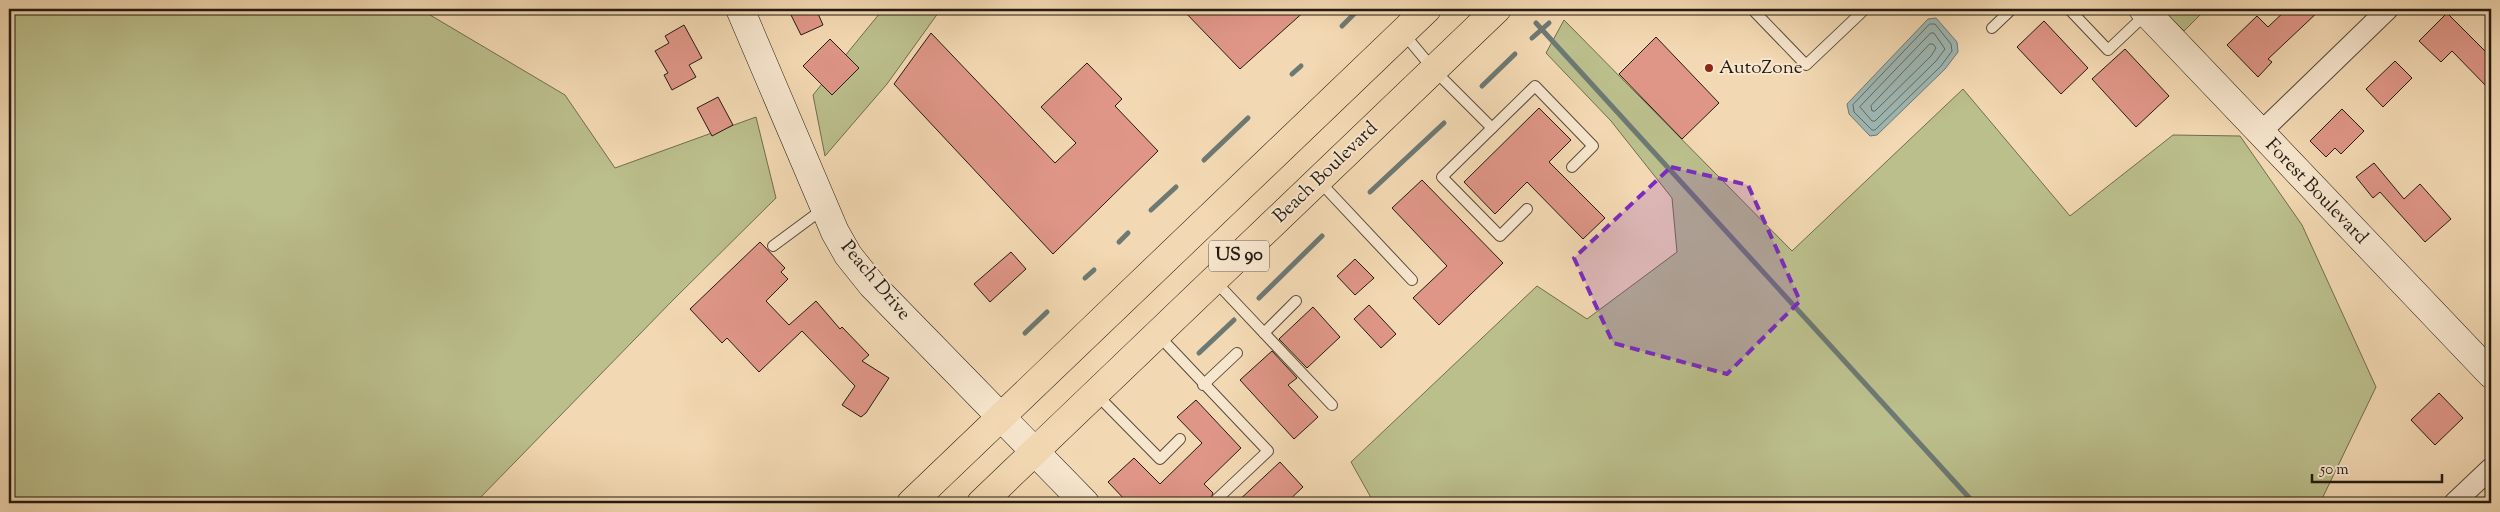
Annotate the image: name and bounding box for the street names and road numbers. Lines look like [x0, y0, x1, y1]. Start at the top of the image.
street label: Beach Boulevard [1268, 116, 1385, 230]
street label: Forest Boulevard [2258, 133, 2374, 251]
street label: Peach Drive [834, 235, 916, 327]
road number: US 90 [1209, 240, 1269, 272]

